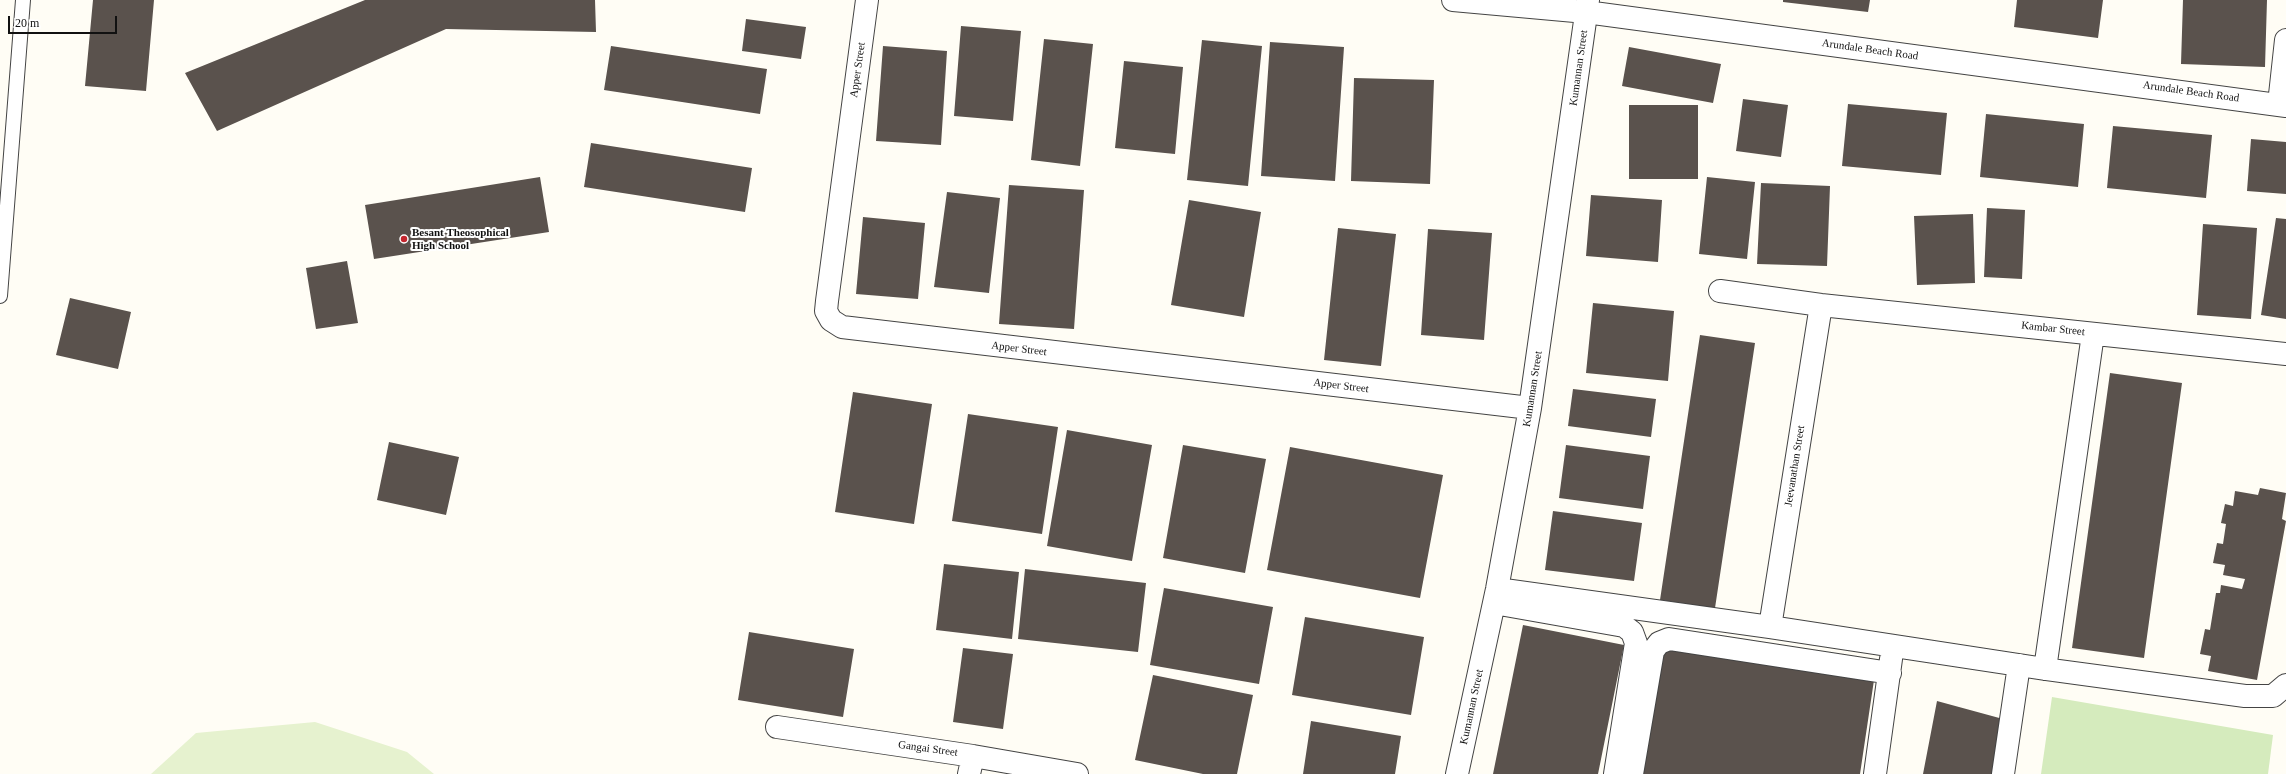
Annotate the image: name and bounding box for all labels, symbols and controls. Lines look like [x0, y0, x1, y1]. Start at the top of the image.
scale bar [10, 8, 119, 34]
text: 20 m [15, 16, 39, 30]
street label: Kumannan Street [1567, 29, 1591, 107]
street label: Arundale Beach Road [1821, 37, 1919, 63]
street label: Apper Street [848, 41, 868, 99]
street label: Arundale Beach Road [2142, 79, 2240, 105]
place label: Besant Theosophical High School [412, 226, 509, 252]
marker: Besant Theosophical High School [399, 234, 409, 244]
street label: Kambar Street [2021, 319, 2085, 339]
street label: Apper Street [990, 339, 1048, 359]
street label: Kumannan Street [1520, 350, 1546, 428]
street label: Apper Street [1312, 376, 1370, 396]
street label: Jeevanathan Street [1782, 424, 1808, 508]
street label: Kumannan Street [1458, 668, 1486, 746]
street label: Gangai Street [897, 738, 959, 760]

